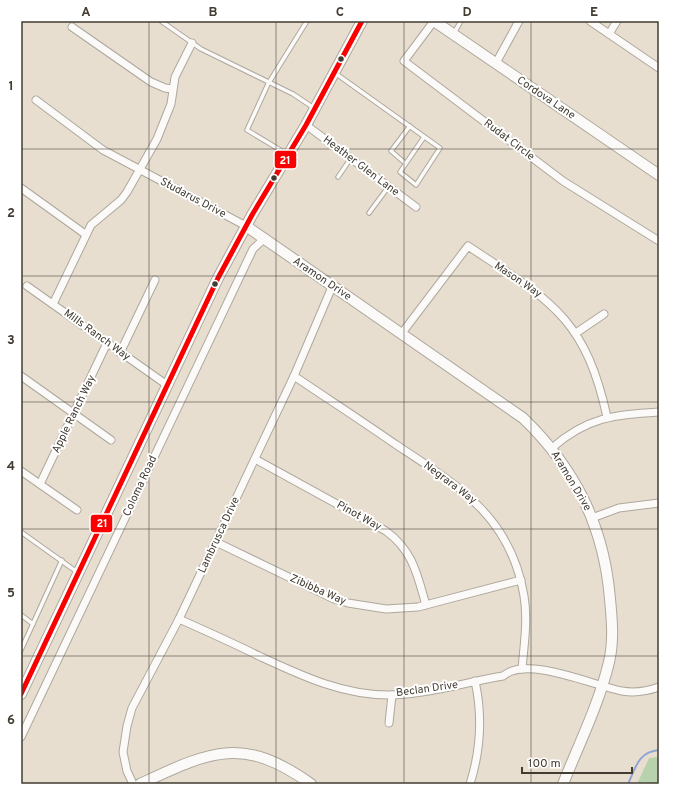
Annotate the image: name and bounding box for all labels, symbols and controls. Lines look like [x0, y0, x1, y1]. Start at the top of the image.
text: A [81, 5, 91, 21]
text: B [209, 5, 218, 21]
text: C [336, 5, 344, 21]
text: D [462, 5, 472, 21]
text: E [590, 5, 598, 21]
unlabelled marker [336, 54, 346, 64]
street label: Cordova Lane [514, 73, 578, 123]
text: 1 [8, 79, 14, 95]
street label: Rudat Circle [481, 116, 537, 164]
street label: Heather Glen Lane [320, 133, 402, 199]
line badge: 21 [274, 150, 297, 169]
text: 21 [279, 154, 291, 168]
unlabelled marker [269, 173, 279, 183]
street label: Studarus Drive [158, 175, 228, 221]
text: 2 [7, 206, 15, 222]
street label: Aramon Drive [290, 254, 354, 304]
street label: Mason Way [491, 259, 545, 301]
unlabelled marker [210, 279, 220, 289]
street label: Mills Ranch Way [61, 306, 133, 364]
text: 3 [7, 333, 15, 349]
street label: Apple Ranch Way [49, 372, 99, 455]
street label: Aramon Drive [548, 448, 595, 514]
street label: Coloma Road [120, 453, 160, 519]
street label: Negrara Way [421, 458, 479, 508]
text: 4 [7, 459, 15, 475]
street label: Lambrusca Drive [195, 494, 243, 575]
street label: Pinot Way [334, 498, 384, 534]
line badge: 21 [90, 514, 113, 533]
text: 21 [96, 517, 108, 531]
street label: Zibibba Way [288, 571, 348, 609]
text: 5 [7, 586, 15, 602]
street label: Beclan Drive [395, 678, 459, 700]
text: 6 [7, 713, 15, 729]
scale bar [522, 749, 632, 775]
text: 100 m [528, 756, 561, 772]

